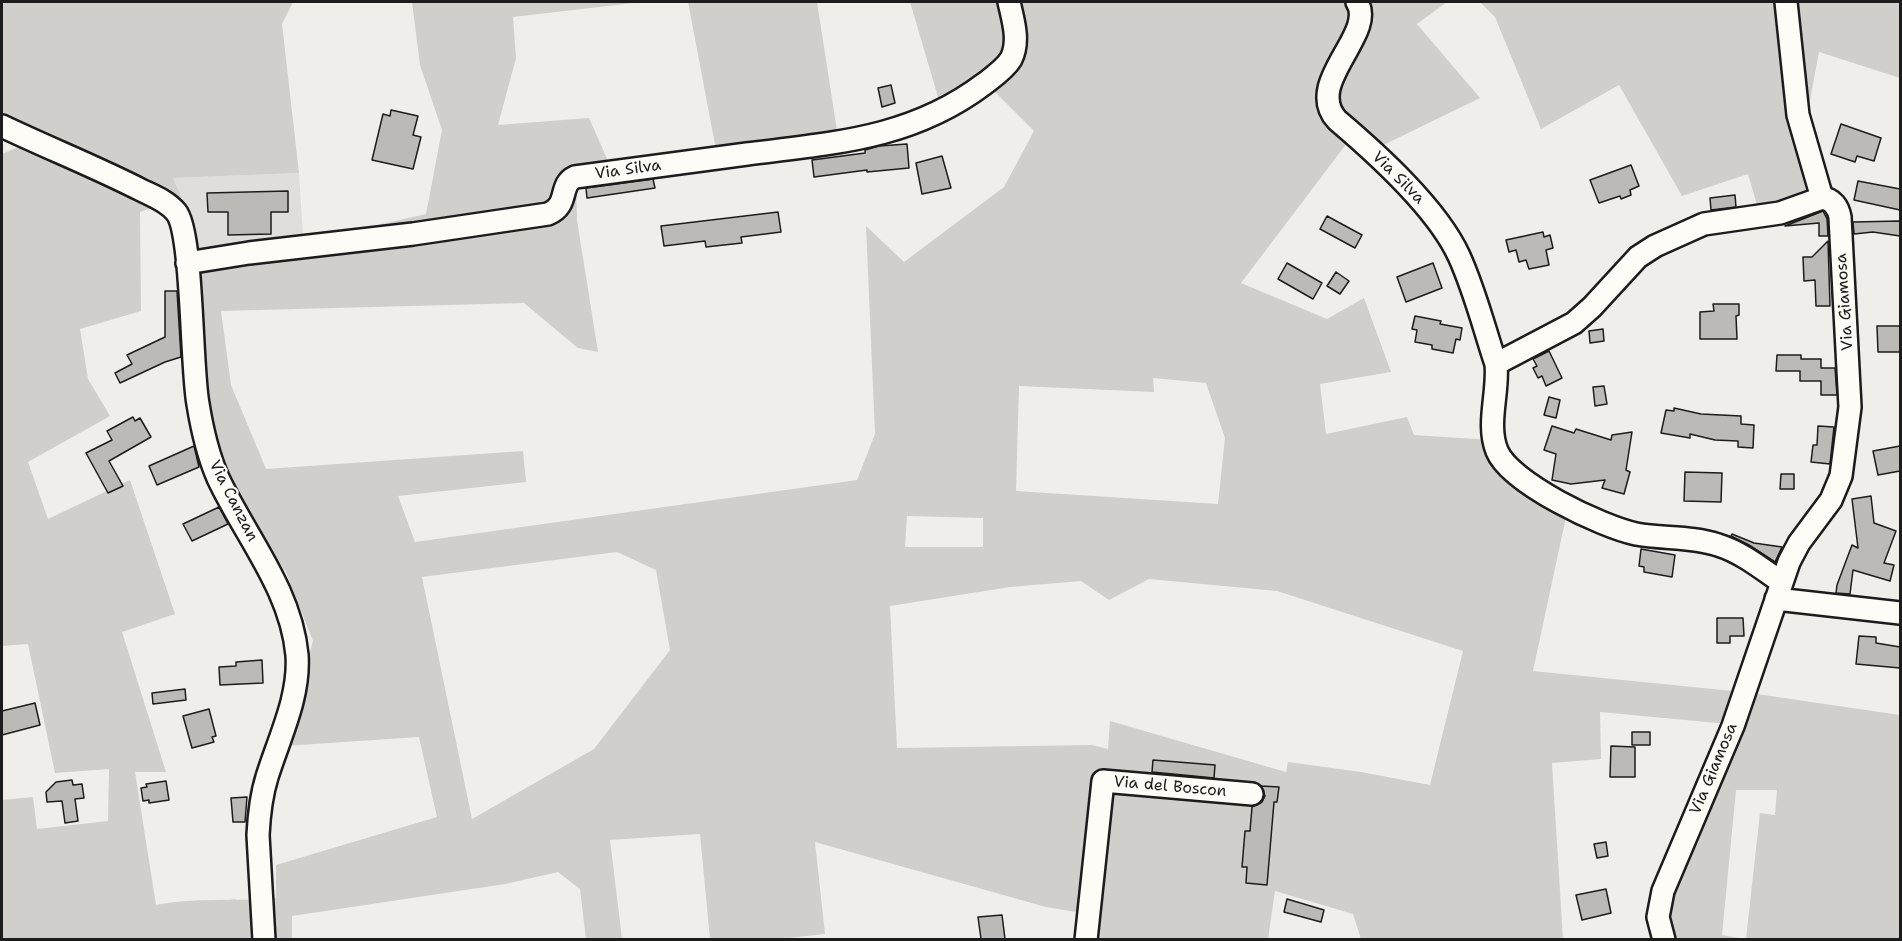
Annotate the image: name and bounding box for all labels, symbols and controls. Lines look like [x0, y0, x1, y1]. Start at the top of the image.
street label: Via Silva [1368, 148, 1428, 208]
street label: Via Silva [594, 156, 662, 184]
street label: Via Giamosa [1832, 253, 1858, 351]
street label: Via Canzan [204, 457, 262, 545]
street label: Via Giamosa [1686, 720, 1742, 818]
street label: Via del Boscon [1113, 772, 1227, 802]

